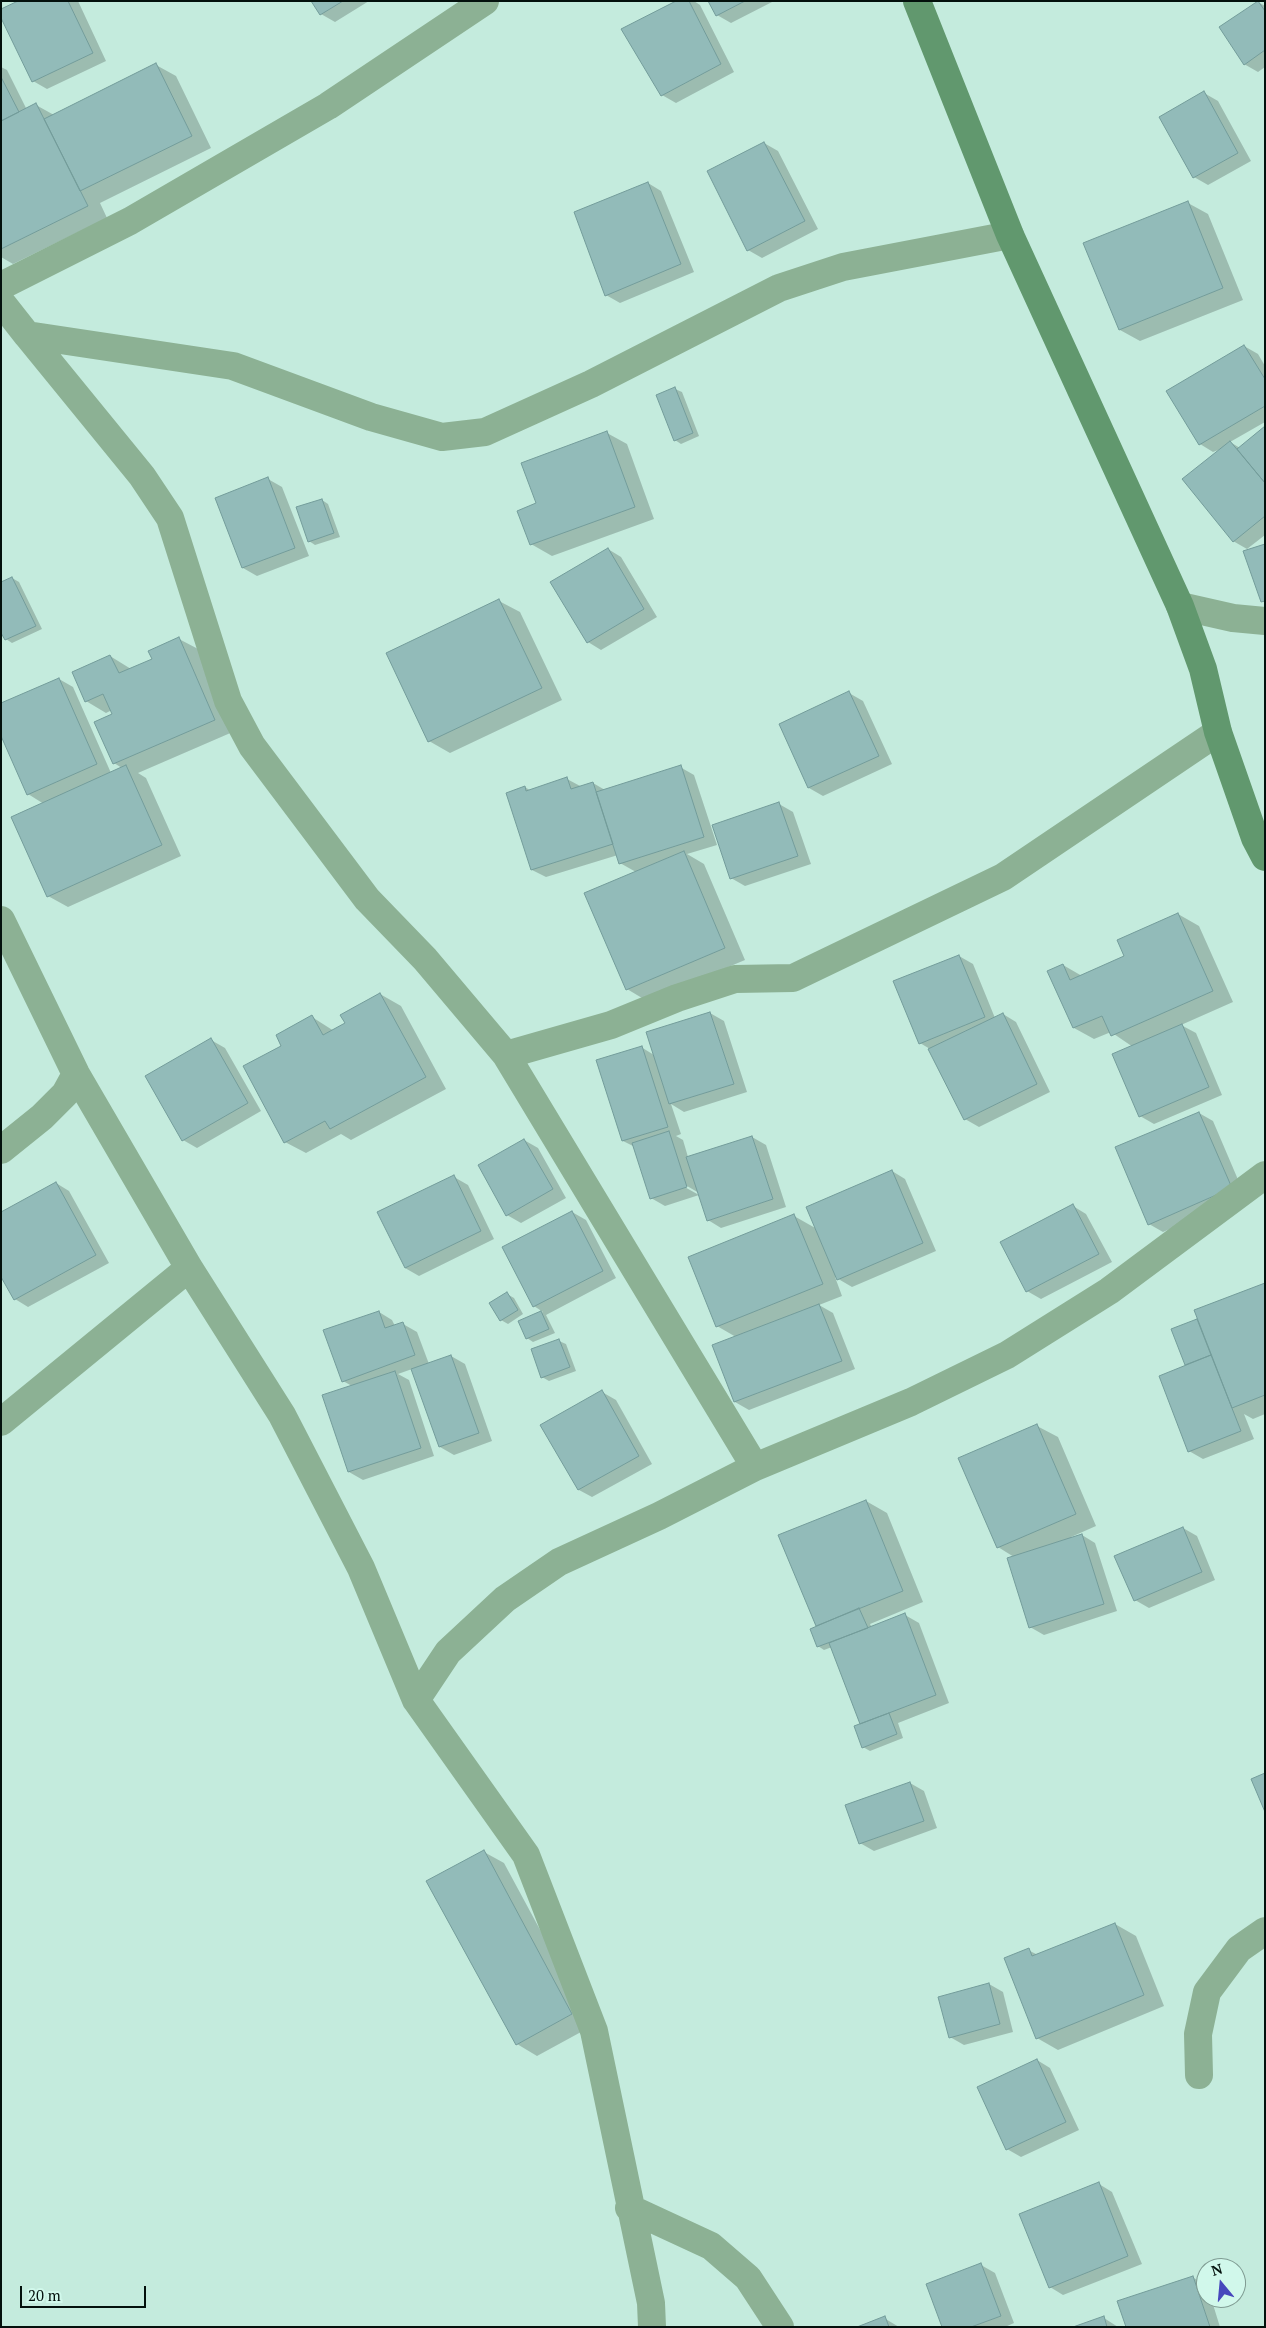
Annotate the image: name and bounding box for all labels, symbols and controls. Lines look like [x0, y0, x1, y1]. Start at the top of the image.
north arrow [1196, 2258, 1246, 2308]
text: N [1209, 2258, 1225, 2280]
scale bar [22, 2276, 149, 2308]
text: 20 m [28, 2285, 61, 2305]

